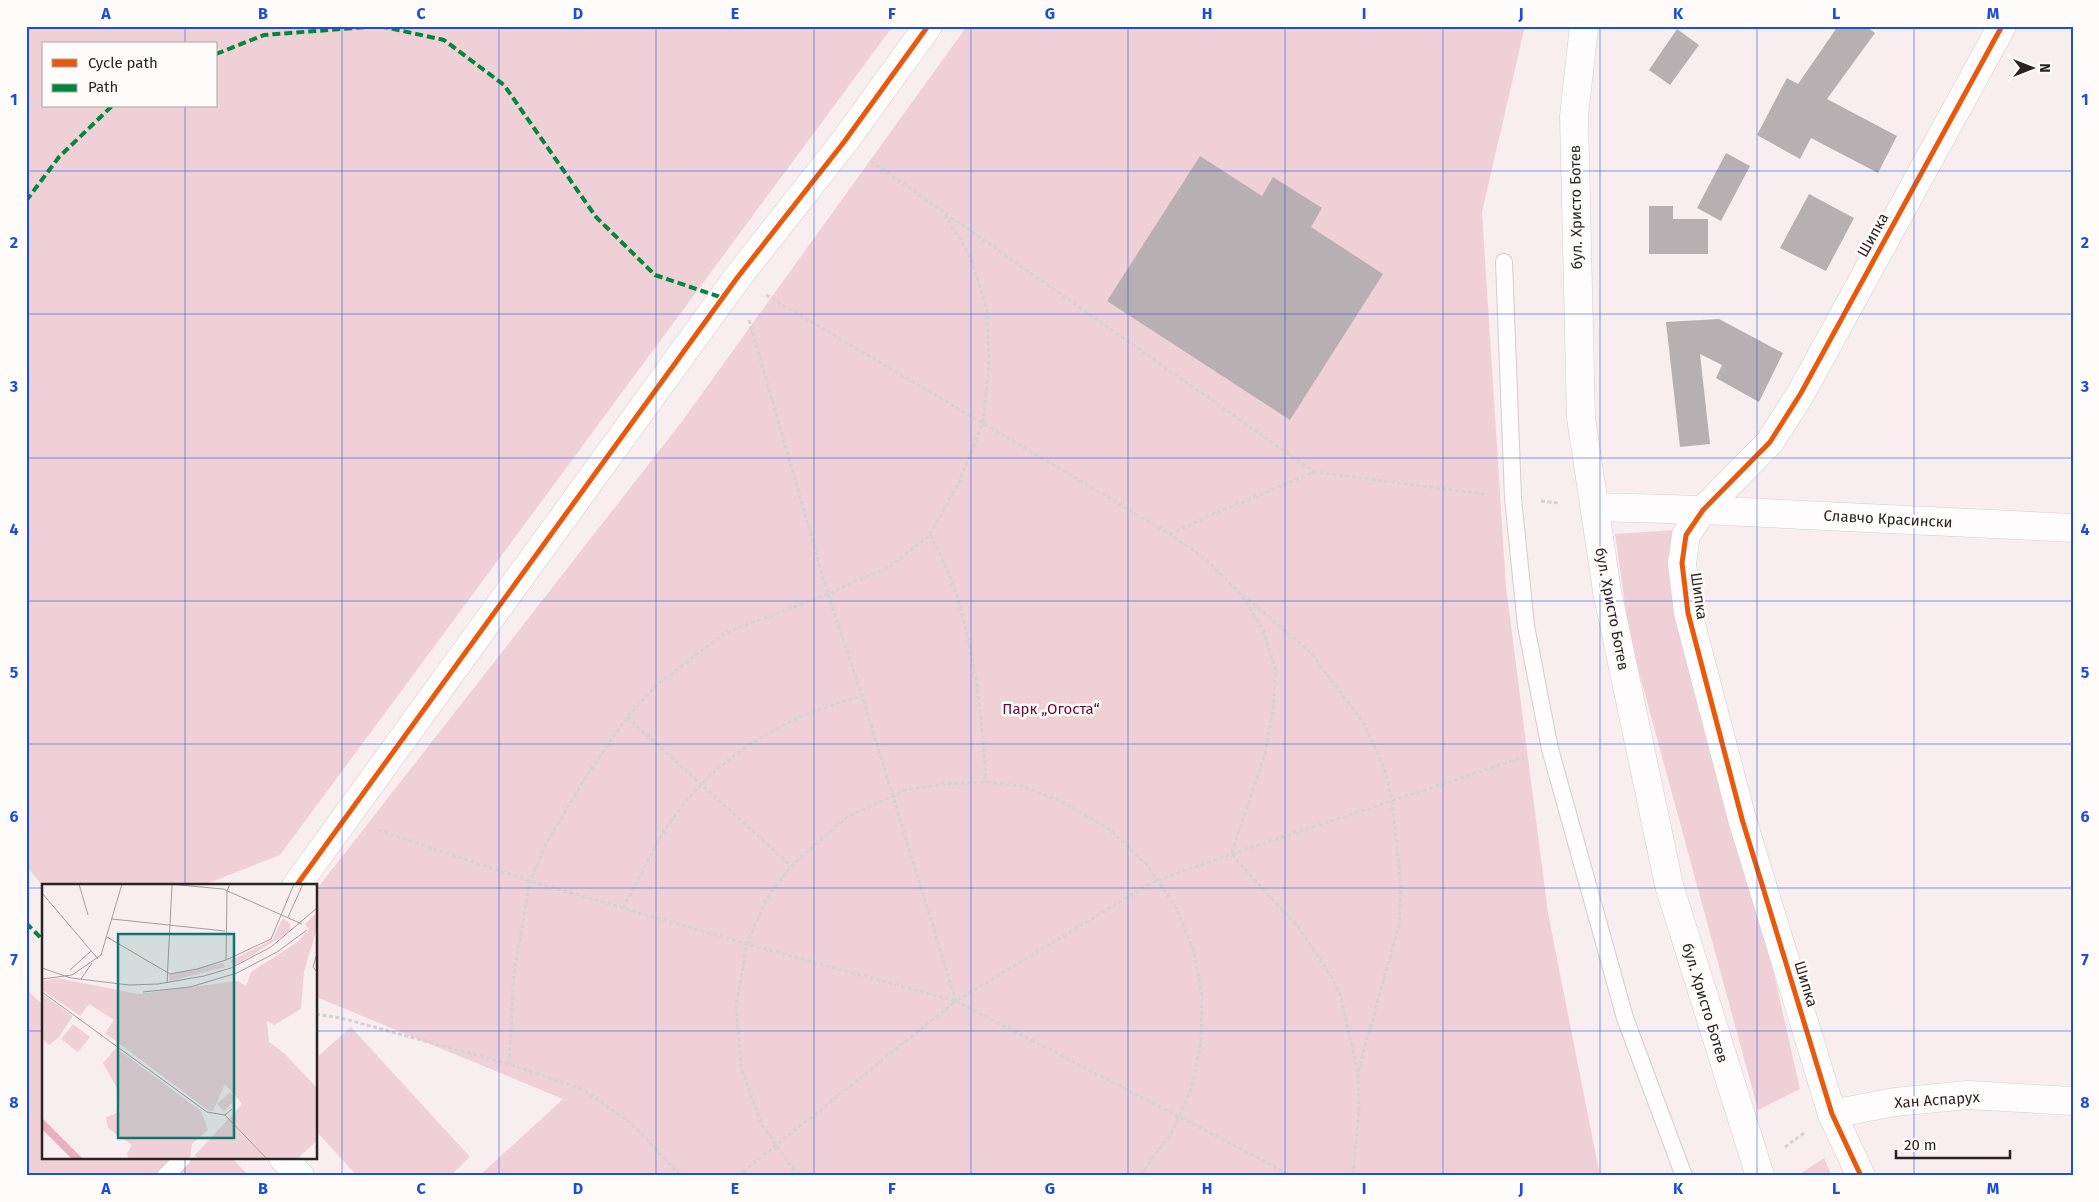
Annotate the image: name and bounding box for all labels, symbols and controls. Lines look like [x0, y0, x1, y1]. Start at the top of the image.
text: A [100, 4, 111, 23]
text: B [258, 4, 268, 23]
text: C [416, 4, 426, 23]
text: D [573, 4, 583, 23]
text: E [731, 4, 739, 23]
text: F [888, 4, 896, 23]
text: G [1045, 4, 1055, 23]
text: H [1202, 4, 1212, 23]
text: I [1362, 4, 1366, 23]
text: J [1517, 4, 1524, 23]
text: K [1673, 4, 1684, 23]
text: L [1832, 4, 1840, 23]
text: M [1987, 4, 2000, 23]
legend [42, 42, 218, 108]
north arrow [2006, 42, 2056, 92]
text: Cycle path [88, 54, 158, 72]
text: N [2036, 63, 2053, 73]
text: Path [88, 78, 118, 96]
text: 1 [10, 90, 18, 109]
text: 1 [2081, 90, 2089, 109]
street label: бул. Христо Ботев [1566, 145, 1586, 269]
street label: Шипка [1854, 210, 1892, 260]
text: 2 [10, 233, 18, 252]
text: 2 [2081, 233, 2089, 252]
text: 3 [9, 377, 18, 396]
text: 3 [2080, 377, 2089, 396]
street label: Славчо Красински [1823, 507, 1953, 531]
text: 4 [9, 520, 19, 539]
text: 4 [2080, 520, 2090, 539]
street label: бул. Христо Ботев [1591, 546, 1633, 672]
street label: Шипка [1687, 571, 1711, 621]
text: 5 [10, 663, 19, 682]
text: 5 [2081, 663, 2090, 682]
park label: Парк „Огоста“ [1002, 700, 1100, 718]
text: 6 [9, 807, 19, 826]
text: 6 [2080, 807, 2090, 826]
inset map [42, 884, 318, 1160]
street label: бул. Христо Ботев [1678, 941, 1732, 1065]
text: 7 [10, 950, 18, 969]
text: 7 [2081, 950, 2089, 969]
street label: Шипка [1790, 959, 1822, 1009]
street label: Хан Аспарух [1894, 1088, 1981, 1112]
text: 8 [9, 1093, 19, 1112]
text: 8 [2080, 1093, 2090, 1112]
scale bar [1896, 1127, 2010, 1159]
text: 20 m [1904, 1136, 1937, 1154]
text: A [100, 1179, 111, 1198]
text: B [258, 1179, 268, 1198]
text: C [416, 1179, 426, 1198]
text: D [573, 1179, 583, 1198]
text: E [731, 1179, 739, 1198]
text: F [888, 1179, 896, 1198]
text: G [1045, 1179, 1055, 1198]
text: H [1202, 1179, 1212, 1198]
text: I [1362, 1179, 1366, 1198]
text: J [1517, 1179, 1524, 1198]
text: K [1673, 1179, 1684, 1198]
text: L [1832, 1179, 1840, 1198]
text: M [1987, 1179, 2000, 1198]

